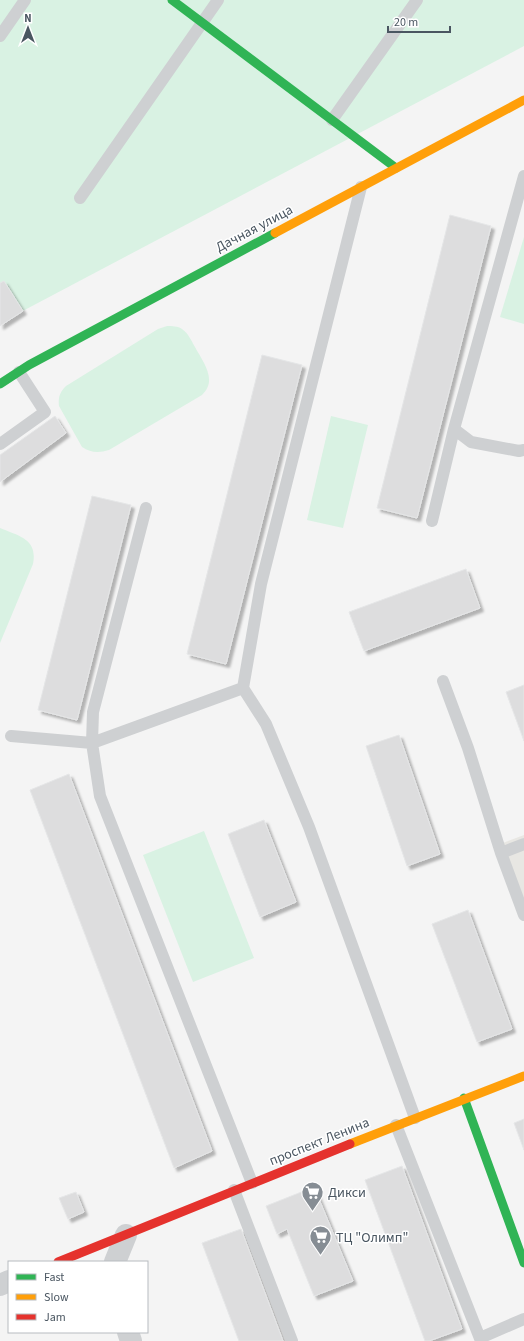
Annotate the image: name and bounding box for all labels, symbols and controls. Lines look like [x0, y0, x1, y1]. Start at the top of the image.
north arrow [8, 8, 48, 48]
scale bar [388, 8, 450, 34]
text: N [24, 11, 32, 26]
text: 20 m [394, 14, 418, 31]
street label: Дачная улица [212, 200, 297, 258]
street label: проспект Ленина [266, 1113, 373, 1171]
supermarket icon: Дикси [299, 1179, 325, 1212]
place label: Дикси [328, 1183, 366, 1203]
supermarket icon: ТЦ "Олимп" [308, 1224, 334, 1257]
place label: ТЦ "Олимп" [336, 1228, 408, 1248]
legend [8, 1261, 148, 1333]
text: Fast [44, 1269, 64, 1286]
text: Slow [44, 1289, 69, 1306]
text: Jam [44, 1309, 66, 1326]

